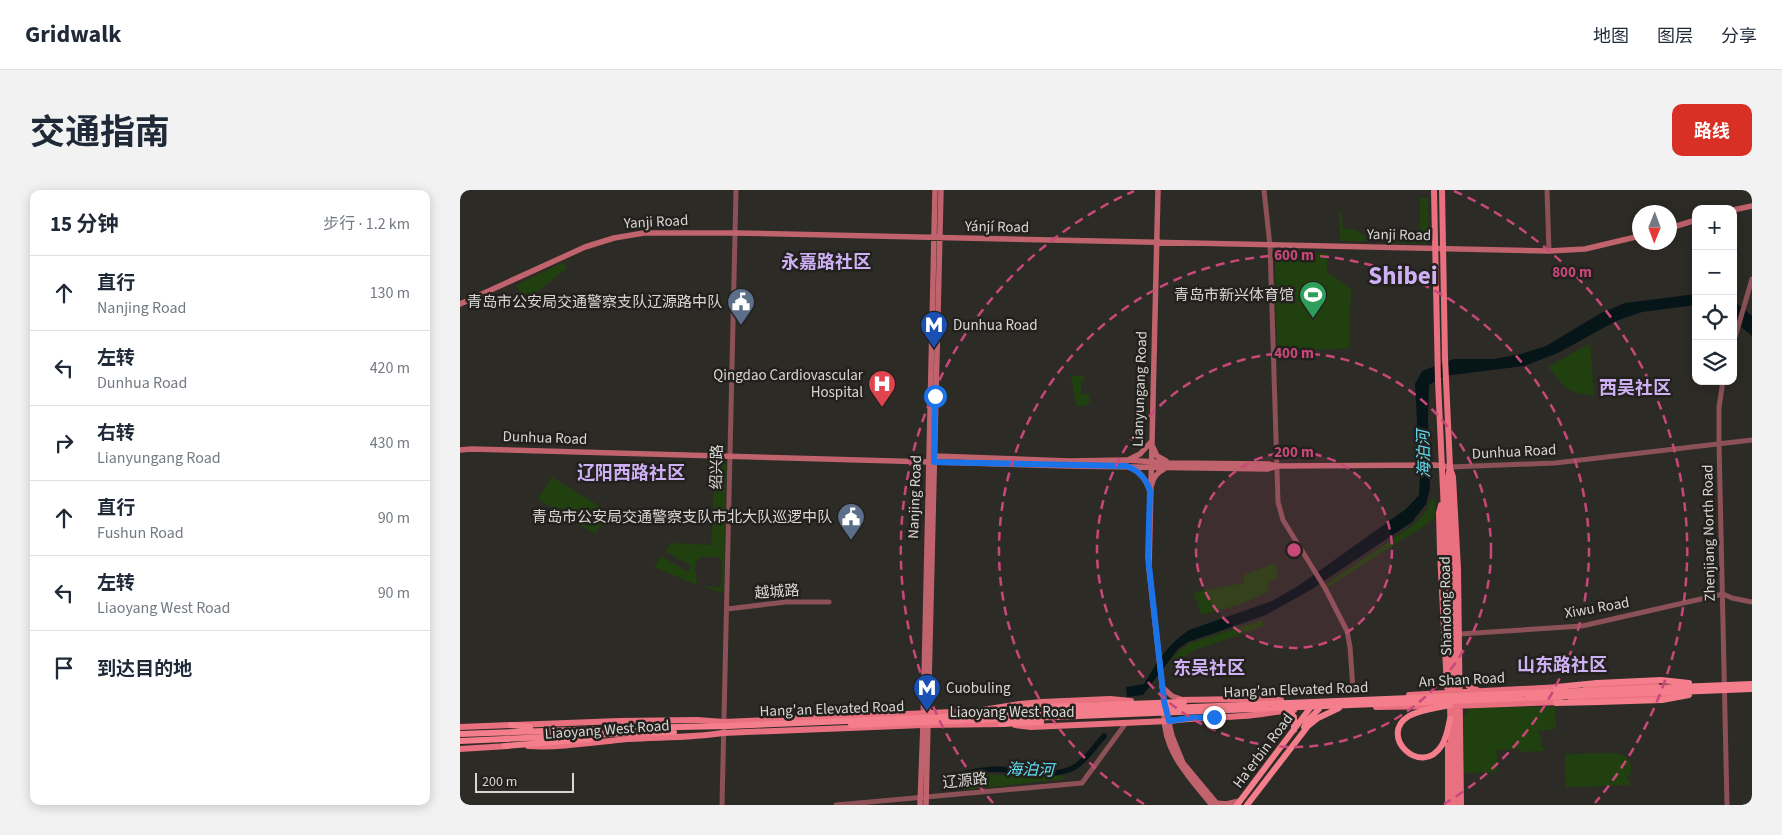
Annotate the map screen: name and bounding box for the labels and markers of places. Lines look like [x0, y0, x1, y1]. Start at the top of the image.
sports icon: 青岛市新兴体育馆 [1298, 280, 1328, 319]
place label: 青岛市新兴体育馆 [1174, 285, 1294, 306]
public building icon: 青岛市公安局交通警察支队辽源路中队 [726, 287, 756, 326]
place label: 青岛市公安局交通警察支队辽源路中队 [467, 292, 722, 313]
metro station icon: Dunhua Road [919, 310, 949, 349]
place label: Dunhua Road [953, 315, 1038, 336]
place label: Qingdao Cardiovascular Hospital [713, 365, 864, 403]
hospital icon: Qingdao Cardiovascular Hospital [867, 369, 897, 408]
public building icon: 青岛市公安局交通警察支队市北大队巡逻中队 [836, 502, 866, 541]
place label: 青岛市公安局交通警察支队市北大队巡逻中队 [532, 507, 832, 528]
centre of rings [1285, 541, 1303, 559]
metro station icon: Cuobuling [912, 673, 942, 712]
place label: Cuobuling [946, 678, 1011, 699]

